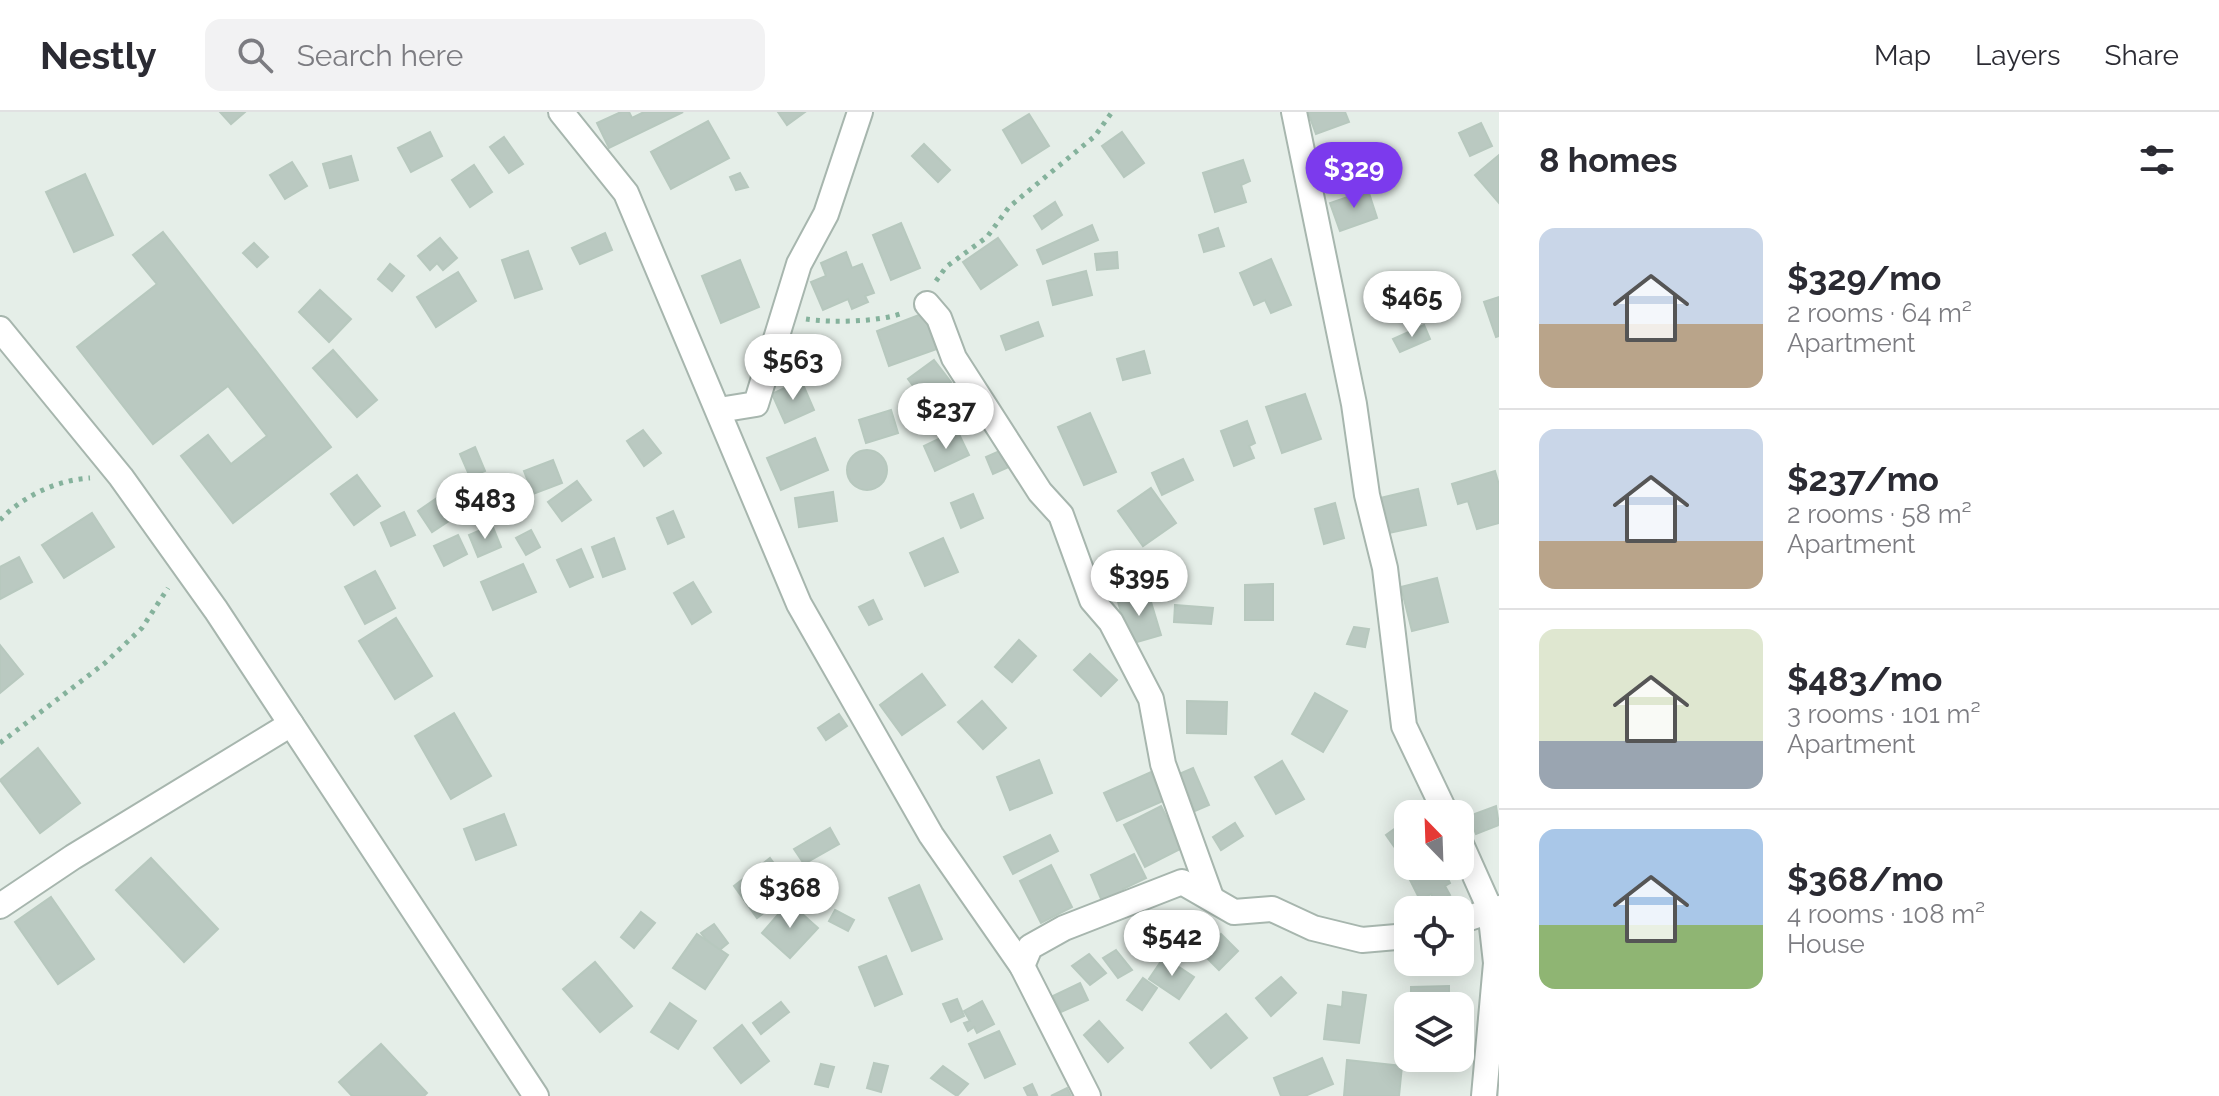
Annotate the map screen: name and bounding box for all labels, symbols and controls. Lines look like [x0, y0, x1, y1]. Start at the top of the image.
search box [205, 19, 765, 91]
text: Nestly [40, 33, 157, 78]
icon: search [233, 33, 277, 77]
text: Search here [297, 38, 463, 73]
text: Map [1874, 39, 1931, 72]
text: Layers [1975, 39, 2061, 72]
text: Share [2105, 39, 2179, 72]
icon: filters [2135, 138, 2179, 182]
text: 8 homes [1539, 140, 1678, 180]
pin: $329 [1307, 142, 1401, 210]
text: $329 [1324, 153, 1384, 183]
text: $329/mo [1787, 258, 1941, 298]
icon: home [1603, 260, 1699, 356]
pin: $465 [1365, 271, 1459, 339]
text: $465 [1381, 282, 1443, 312]
text: 2 rooms · 64 m² [1787, 298, 1972, 328]
text: Apartment [1787, 328, 1916, 358]
pin: $563 [746, 334, 840, 402]
text: $563 [762, 345, 824, 375]
pin: $237 [899, 383, 993, 451]
text: $237 [916, 394, 976, 424]
text: $237/mo [1787, 459, 1939, 499]
icon: home [1603, 461, 1699, 557]
pin: $483 [438, 473, 532, 541]
text: $483 [454, 484, 516, 514]
text: 2 rooms · 58 m² [1787, 499, 1972, 529]
text: Apartment [1787, 529, 1916, 559]
pin: $395 [1092, 550, 1186, 618]
text: $395 [1109, 561, 1169, 591]
text: $483/mo [1787, 659, 1942, 699]
icon: home [1603, 661, 1699, 757]
text: 3 rooms · 101 m² [1787, 699, 1981, 729]
text: Apartment [1787, 729, 1916, 759]
north arrow [1394, 800, 1474, 880]
map controls [1394, 800, 1474, 1072]
text: $368/mo [1787, 859, 1943, 899]
icon: home [1603, 861, 1699, 957]
pin: $368 [743, 862, 837, 930]
text: $368 [759, 873, 821, 903]
button: locate [1394, 896, 1474, 976]
text: 4 rooms · 108 m² [1787, 899, 1985, 929]
pin: $542 [1125, 910, 1219, 978]
text: $542 [1142, 921, 1202, 951]
text: House [1787, 929, 1865, 959]
button: layers [1394, 992, 1474, 1072]

